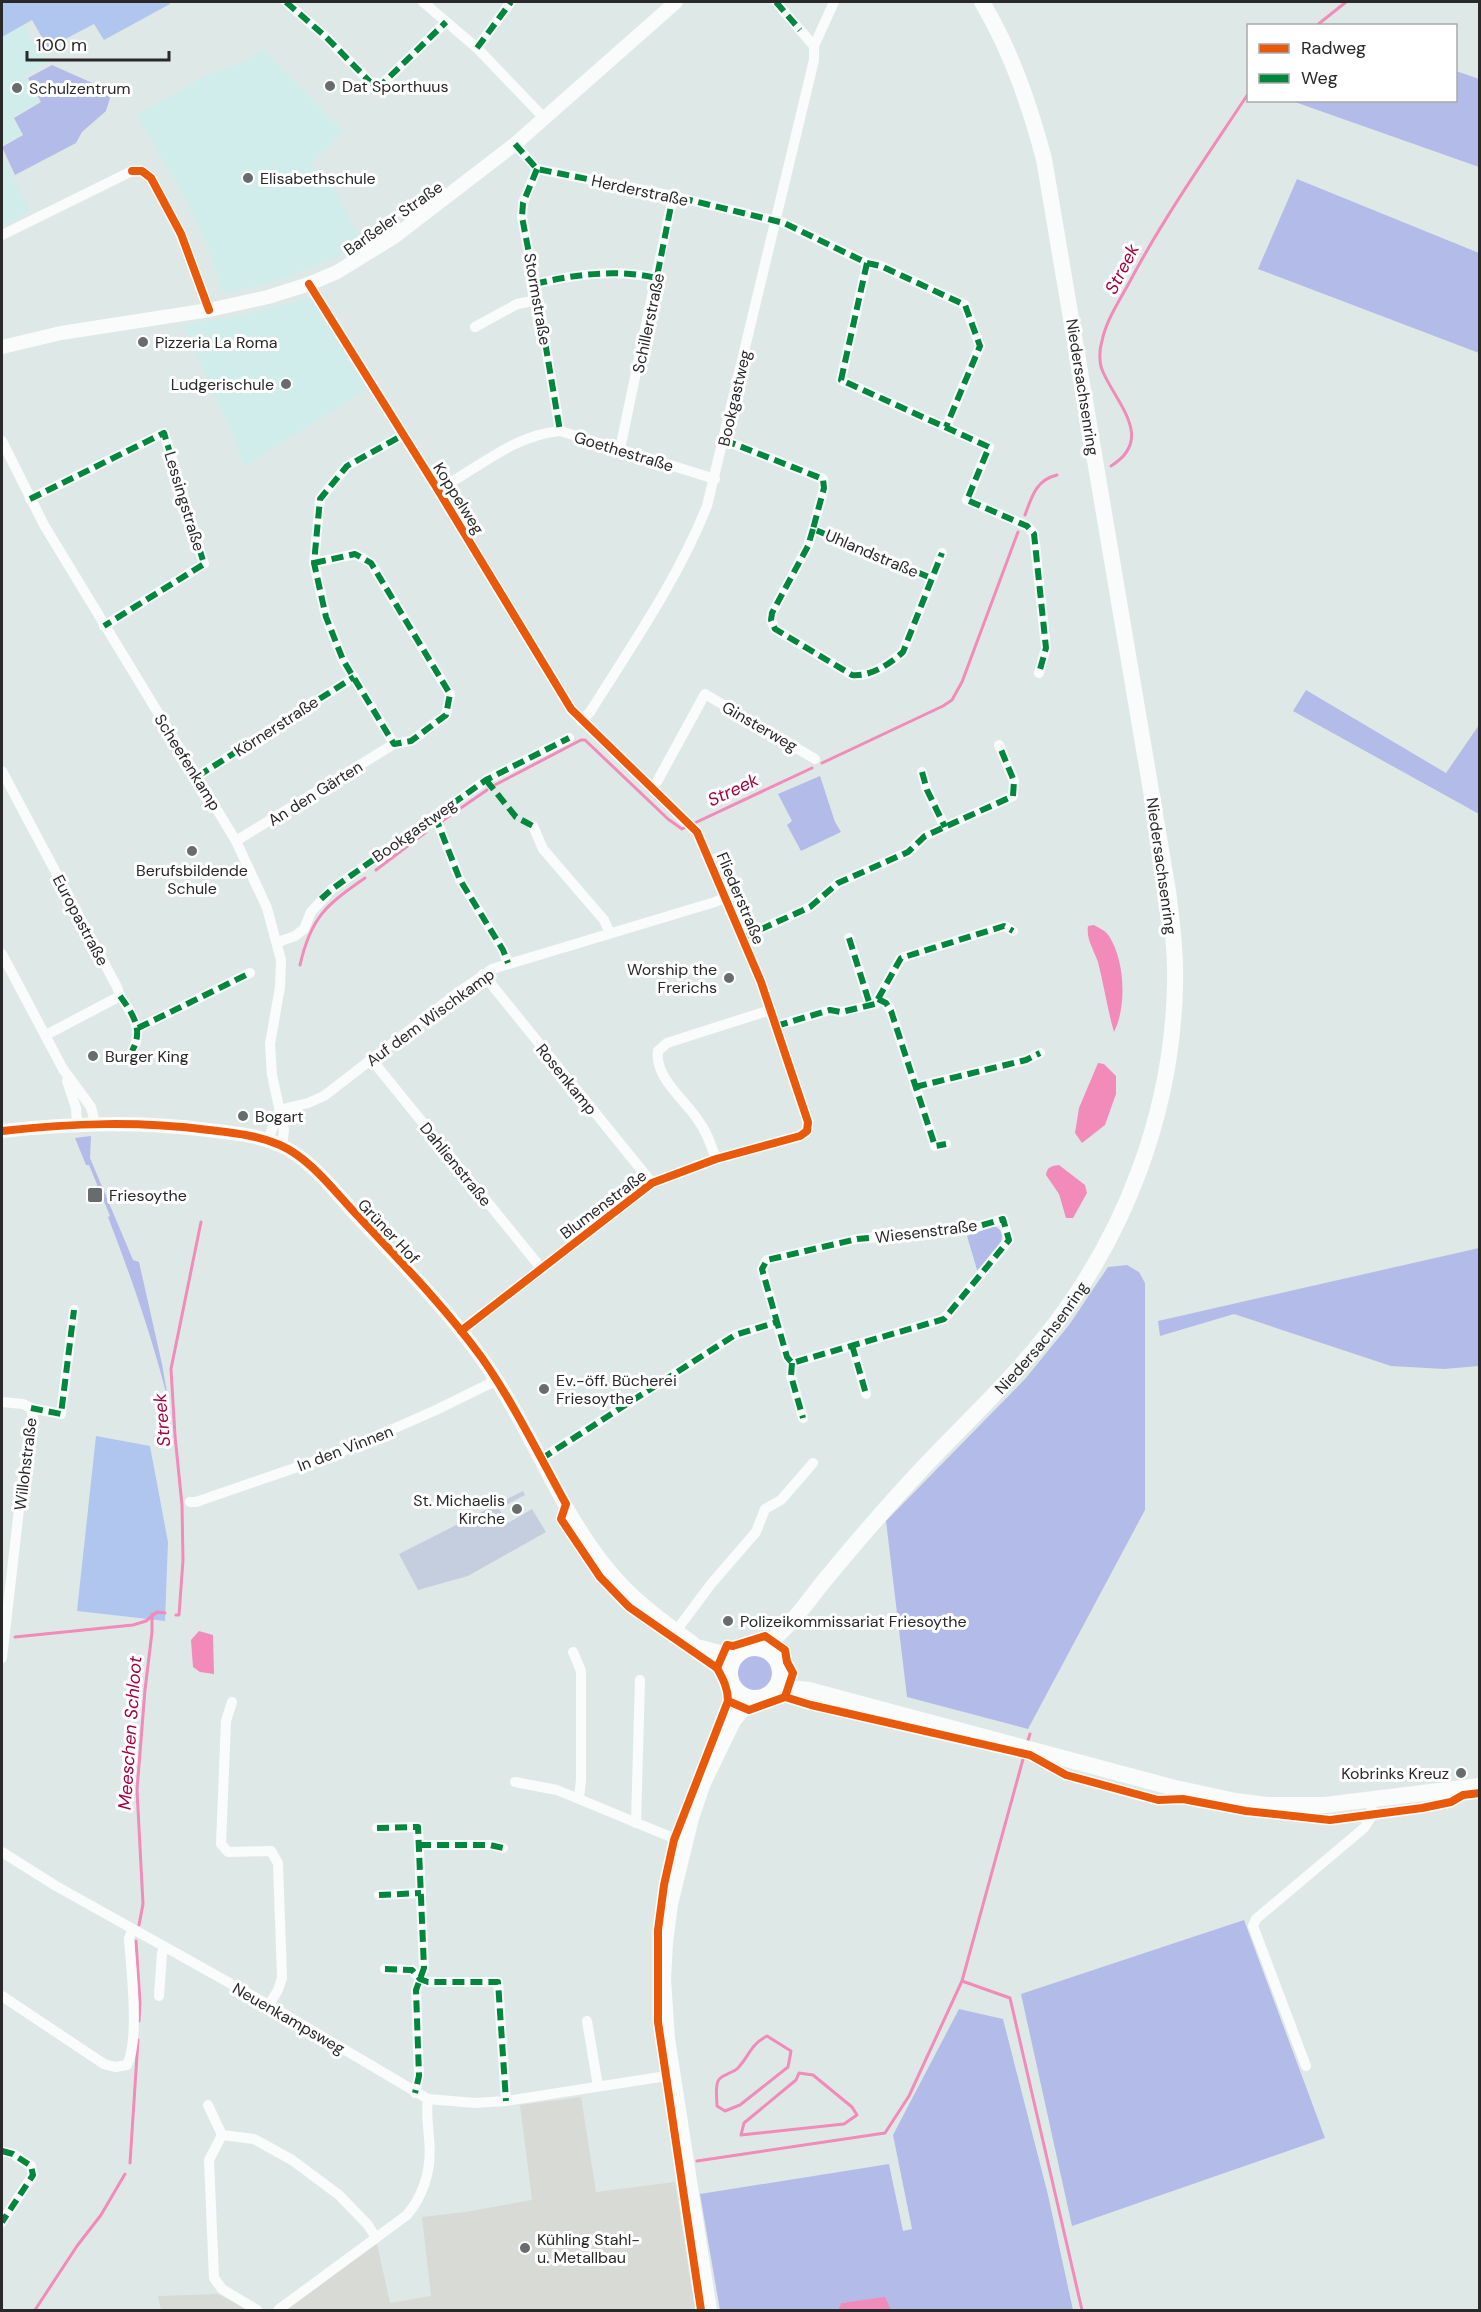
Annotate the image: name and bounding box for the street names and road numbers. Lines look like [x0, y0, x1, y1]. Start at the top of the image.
street label: Herderstraße [589, 170, 690, 211]
street label: Barßeler Straße [340, 176, 447, 260]
street label: Stormstraße [519, 251, 556, 347]
street label: Schillerstraße [628, 271, 669, 375]
street label: Niedersachsenring [1061, 317, 1104, 457]
street label: Bookgastweg [713, 348, 756, 448]
street label: Goethestraße [572, 426, 676, 477]
street label: Lessingstraße [159, 449, 210, 554]
street label: Koppelweg [428, 458, 489, 538]
street label: Uhlandstraße [822, 524, 922, 583]
street label: Körnerstraße [230, 691, 322, 761]
street label: Ginsterweg [718, 696, 801, 757]
street label: Scheefenkamp [149, 710, 226, 815]
street label: An den Gärten [264, 756, 366, 831]
street label: Bookgastweg [368, 794, 461, 867]
street label: Niedersachsenring [1141, 796, 1182, 936]
street label: Fliederstraße [712, 849, 769, 947]
street label: Europastraße [48, 871, 113, 969]
street label: Auf dem Wischkamp [362, 964, 499, 1071]
street label: Rosenkamp [531, 1039, 602, 1119]
street label: Dahlienstraße [415, 1118, 496, 1211]
street label: Blumenstraße [556, 1165, 651, 1244]
street label: Grüner Hof [353, 1194, 424, 1268]
street label: Wiesenstraße [874, 1215, 978, 1248]
street label: Niedersachsenring [990, 1278, 1093, 1399]
street label: Willohstraße [9, 1417, 42, 1512]
street label: In den Vinnen [294, 1421, 396, 1476]
street label: Neuenkampsweg [229, 1978, 349, 2059]

